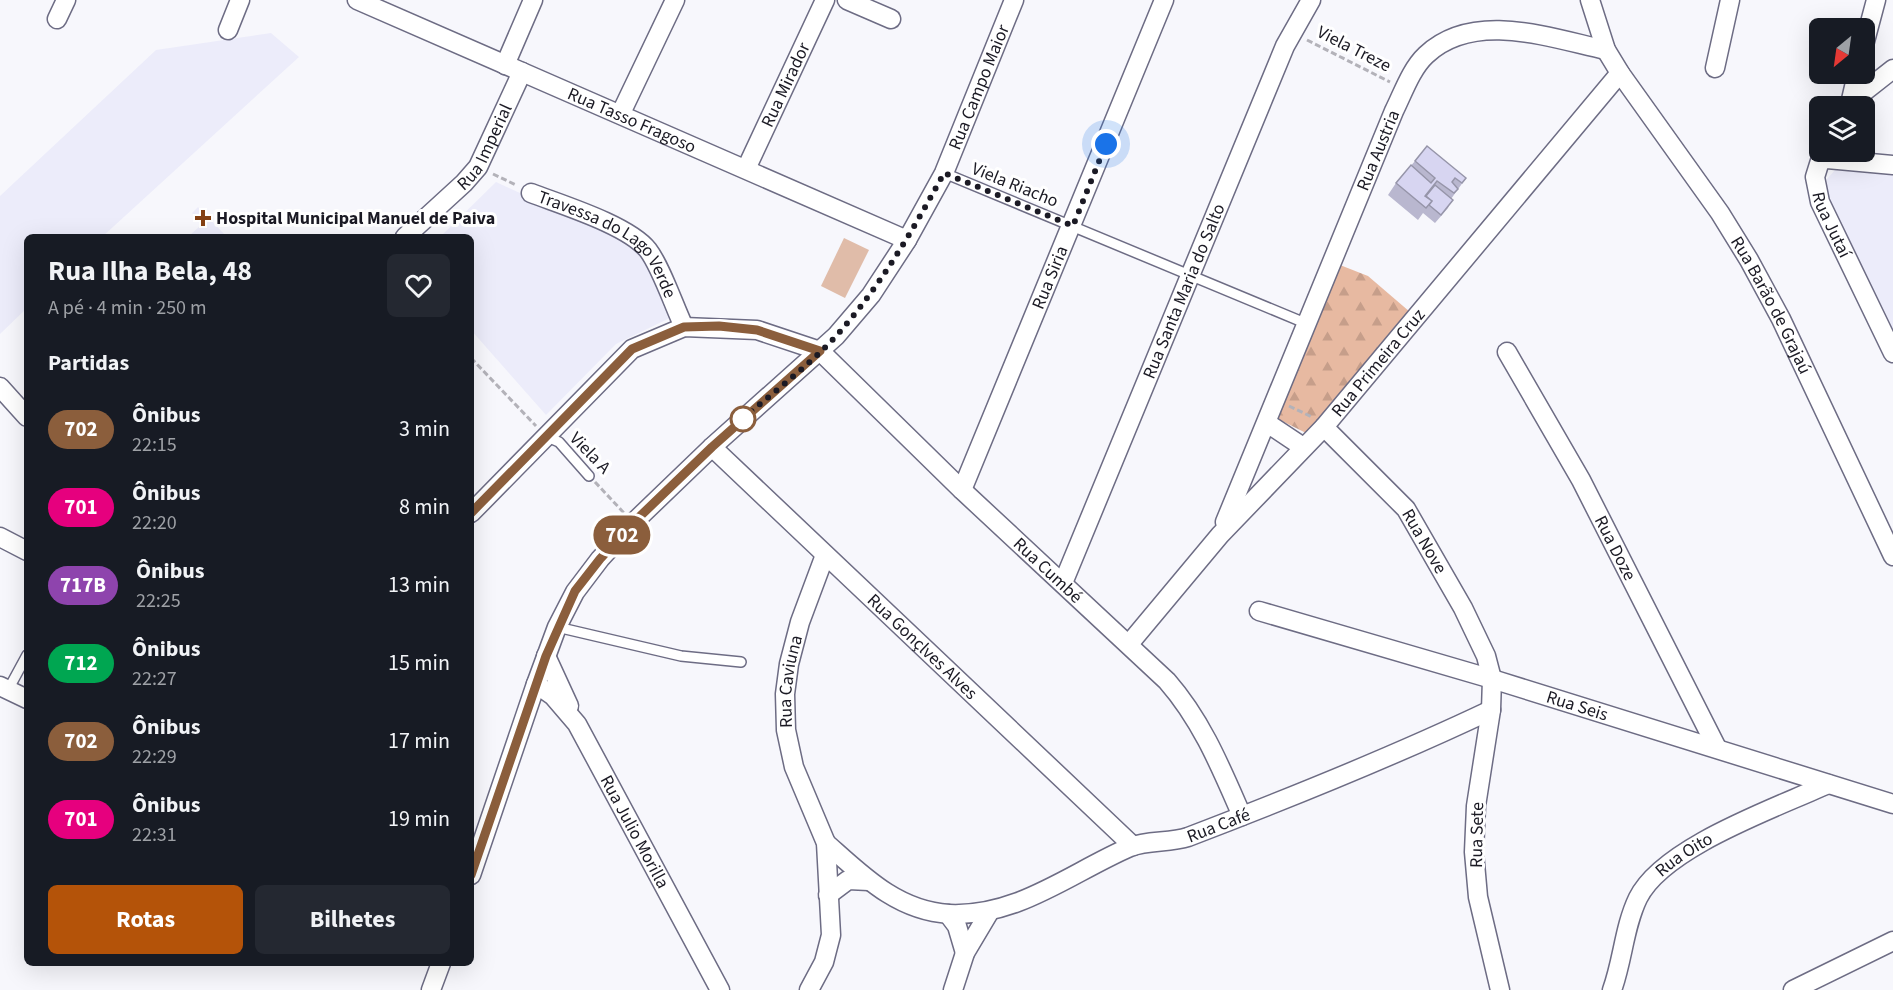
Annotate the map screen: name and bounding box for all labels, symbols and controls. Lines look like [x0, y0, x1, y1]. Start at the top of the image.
north arrow [1809, 18, 1875, 84]
map controls [1809, 18, 1875, 162]
street label: Rua Campo Maior [942, 20, 1016, 153]
street label: Viela Treze [1313, 20, 1395, 78]
street label: Rua Mirador [755, 37, 816, 131]
street label: Rua Tasso Fragoso [564, 81, 700, 159]
button: layers [1809, 96, 1875, 162]
street label: Rua Imperial [451, 99, 518, 196]
street label: Rua Austria [1350, 106, 1406, 194]
your location [1091, 129, 1121, 159]
street label: Viela Riacho [968, 156, 1062, 214]
street label: Travessa do Lago Verde [535, 184, 683, 302]
street label: Rua Jutaí [1806, 190, 1858, 262]
street label: Rua Santa Maria do Salto [1136, 200, 1231, 382]
place label: Hospital Municipal Manuel de Paiva [216, 206, 495, 231]
marker: Hospital Municipal Manuel de Paiva [194, 209, 212, 227]
street label: Rua Barão de Grajaú [1725, 231, 1818, 378]
street label: Rua Siria [1025, 242, 1074, 313]
text: Rua Ilha Bela, 48 [48, 251, 252, 291]
button: heart [387, 254, 450, 317]
text: A pé · 4 min · 250 m [48, 294, 207, 322]
street label: Rua Primeira Cruz [1325, 303, 1431, 422]
text: Partidas [48, 347, 129, 379]
text: Ônibus [132, 399, 201, 431]
unlabelled marker [730, 406, 756, 432]
text: 3 min [399, 413, 450, 445]
text: 702 [64, 414, 98, 444]
street label: Viela A [564, 426, 616, 480]
text: 22:15 [132, 431, 177, 459]
text: Ônibus [132, 477, 201, 509]
text: 8 min [399, 491, 450, 523]
text: 701 [64, 492, 98, 522]
street label: Rua Nove [1396, 504, 1453, 578]
text: 22:20 [132, 509, 177, 537]
street label: Rua Doze [1588, 511, 1642, 585]
line badge: 702 [588, 516, 656, 554]
text: 702 [605, 520, 639, 550]
street label: Rua Cumbé [1008, 532, 1088, 609]
text: Ônibus [136, 555, 205, 587]
text: 13 min [388, 569, 450, 601]
text: 717B [60, 570, 106, 600]
text: 22:25 [136, 587, 181, 615]
street label: Rua Gonçlves Alves [862, 588, 983, 705]
street label: Rua Caviuna [772, 632, 809, 728]
text: Ônibus [132, 633, 201, 665]
text: 15 min [388, 647, 450, 679]
text: 712 [64, 648, 98, 678]
text: 22:27 [132, 665, 177, 693]
street label: Rua Seis [1543, 684, 1611, 727]
text: Ônibus [132, 711, 201, 743]
text: 17 min [388, 725, 450, 757]
text: 702 [64, 726, 98, 756]
text: 22:29 [132, 743, 177, 771]
street label: Rua Julio Morilla [594, 771, 676, 893]
text: Ônibus [132, 789, 201, 821]
street label: Rua Café [1183, 802, 1254, 849]
street label: Rua Sete [1464, 802, 1490, 868]
text: 19 min [388, 803, 450, 835]
text: 701 [64, 804, 98, 834]
text: 22:31 [132, 821, 177, 849]
street label: Rua Oito [1649, 826, 1717, 883]
button: Rotas [48, 885, 243, 954]
button: Bilhetes [255, 885, 450, 954]

